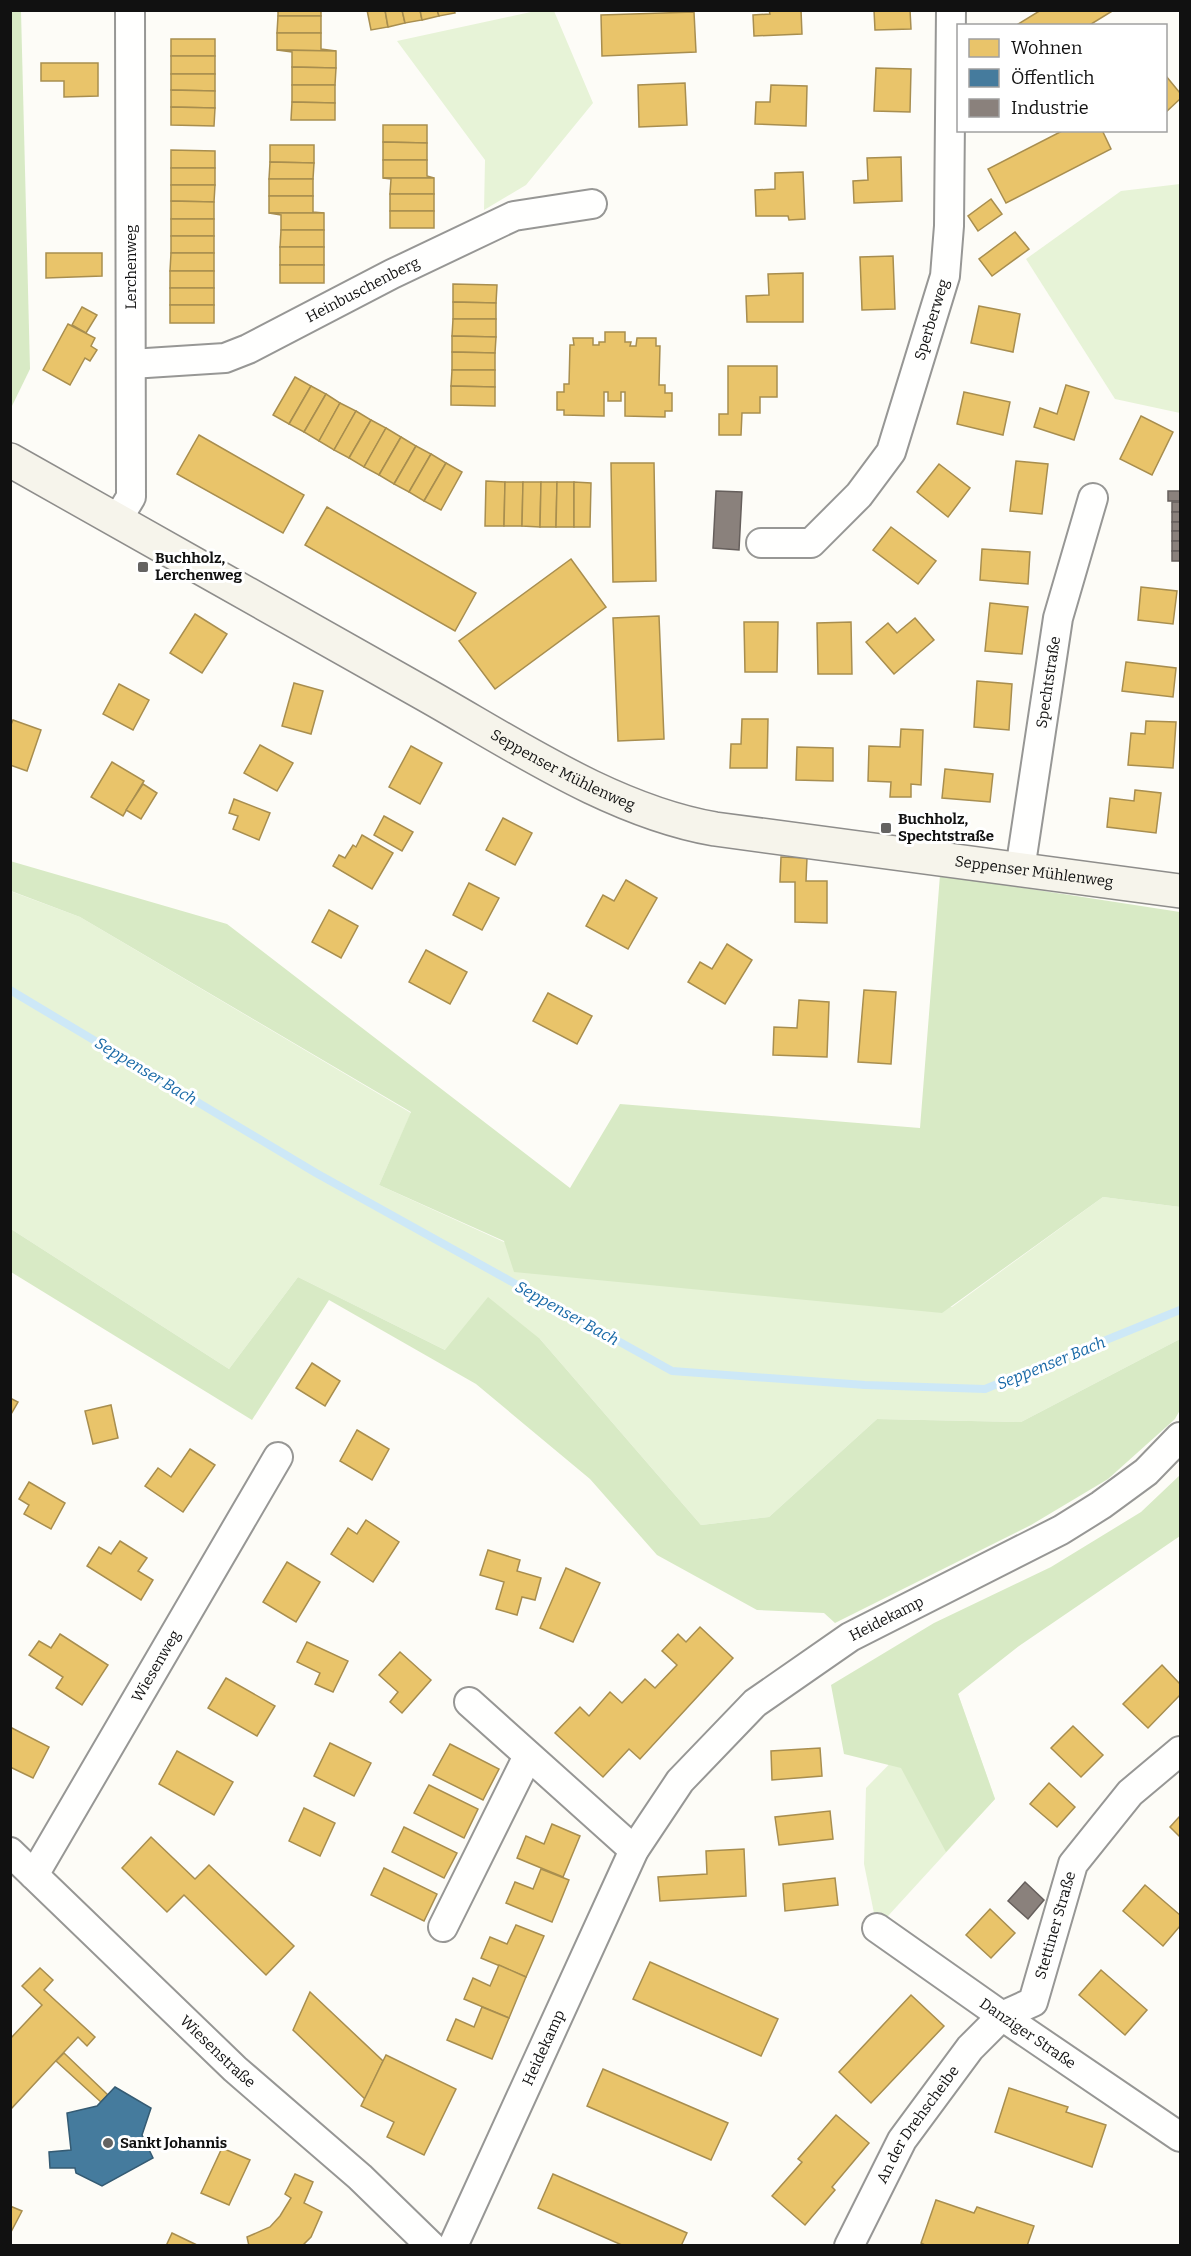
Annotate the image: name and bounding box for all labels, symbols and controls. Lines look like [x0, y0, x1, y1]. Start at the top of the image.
legend [957, 24, 1167, 132]
text: Wohnen [1011, 37, 1083, 59]
text: Öffentlich [1011, 67, 1094, 89]
text: Industrie [1011, 97, 1089, 119]
street label: Lerchenweg [122, 225, 140, 309]
street label: Heinbuschenberg [303, 253, 422, 326]
street label: Sperberweg [911, 277, 953, 362]
place label: Buchholz, Lerchenweg [155, 549, 242, 584]
marker: Buchholz, Lerchenweg [136, 560, 150, 574]
street label: Spechtstraße [1033, 635, 1064, 729]
street label: Seppenser Mühlenweg [488, 725, 638, 814]
place label: Buchholz, Spechtstraße [898, 810, 994, 845]
marker: Buchholz, Spechtstraße [879, 821, 893, 835]
street label: Seppenser Mühlenweg [954, 852, 1114, 891]
water label: Seppenser Bach [92, 1033, 200, 1109]
water label: Seppenser Bach [512, 1277, 622, 1349]
water label: Seppenser Bach [994, 1333, 1108, 1393]
street label: Heidekamp [846, 1592, 927, 1645]
street label: Wiesenweg [128, 1627, 184, 1705]
street label: Stettiner Straße [1031, 1869, 1079, 1981]
street label: Danziger Straße [976, 1994, 1079, 2073]
street label: Heidekamp [519, 2007, 569, 2088]
street label: Wiesenstraße [176, 2012, 259, 2091]
street label: An der Drehscheibe [873, 2062, 963, 2186]
place label: Sankt Johannis [120, 2134, 227, 2152]
marker: Sankt Johannis [101, 2136, 115, 2150]

